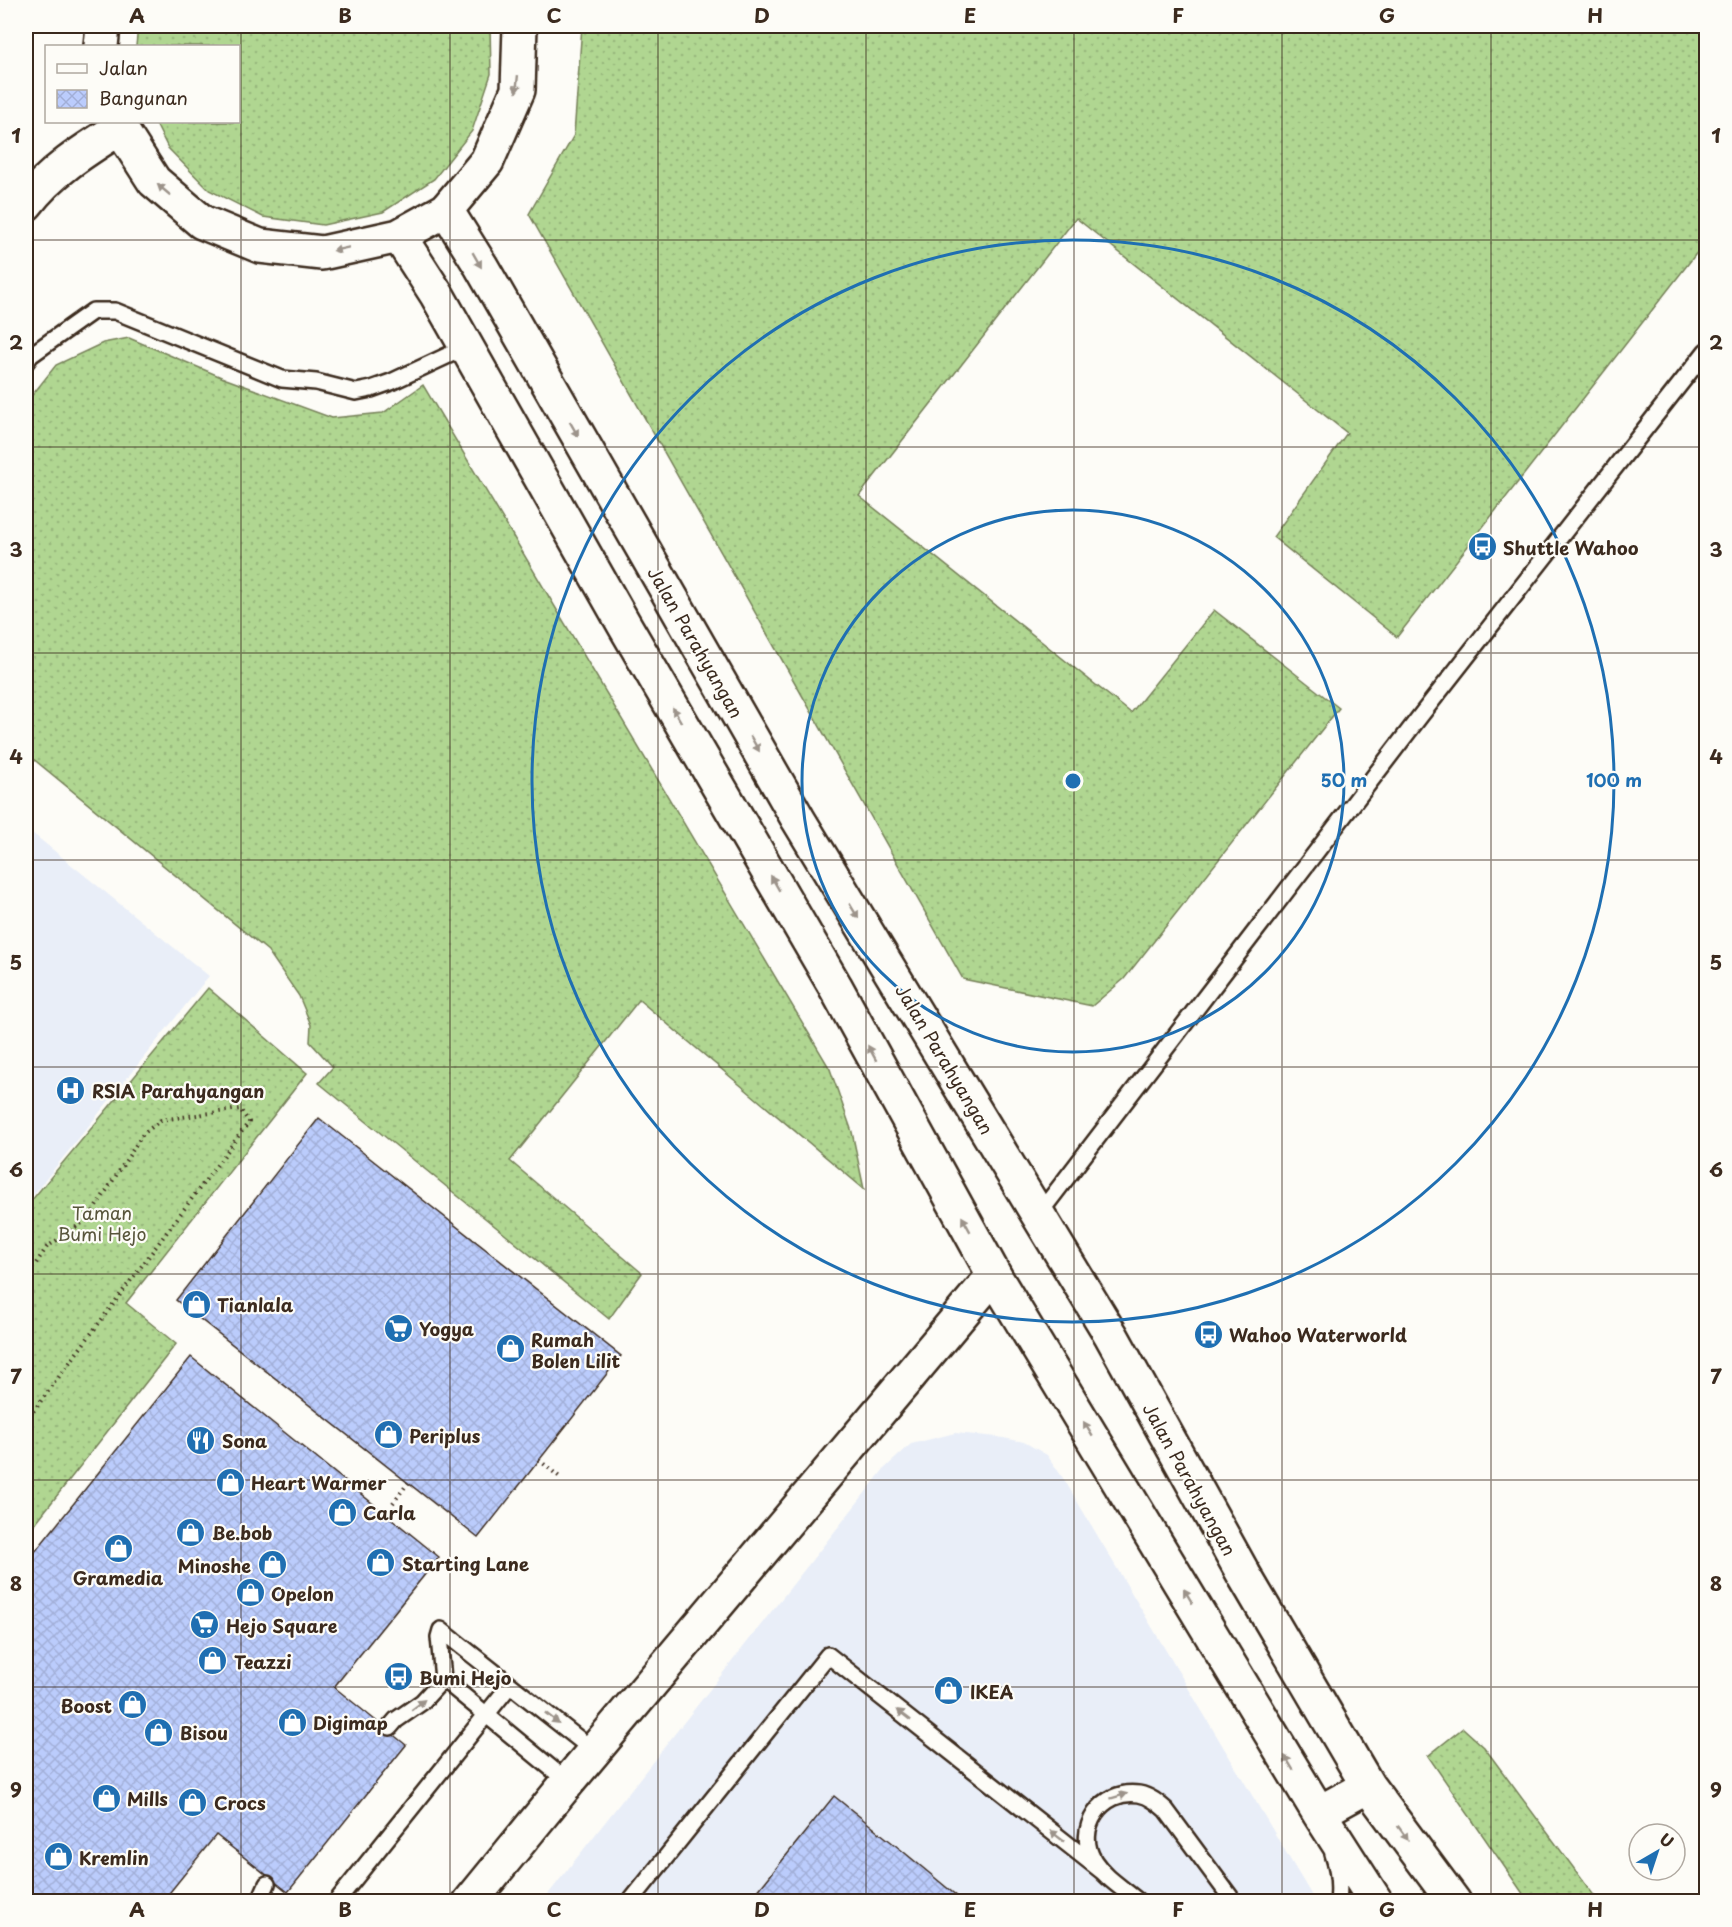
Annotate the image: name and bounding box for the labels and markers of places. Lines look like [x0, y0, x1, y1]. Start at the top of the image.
bus stop icon: Shuttle Wahoo [1466, 531, 1498, 563]
place label: Shuttle Wahoo [1503, 534, 1639, 561]
centre of rings [1063, 771, 1083, 791]
hospital icon: RSIA Parahyangan [55, 1074, 87, 1106]
place label: RSIA Parahyangan [92, 1077, 264, 1104]
shop icon: Tianlala [180, 1288, 212, 1320]
place label: Tianlala [217, 1291, 294, 1318]
supermarket icon: Yogya [382, 1312, 414, 1344]
place label: Yogya [419, 1315, 474, 1342]
bus stop icon: Wahoo Waterworld [1192, 1318, 1224, 1350]
place label: Wahoo Waterworld [1229, 1321, 1407, 1348]
place label: Rumah Bolen Lilit [531, 1326, 621, 1374]
shop icon: Rumah Bolen Lilit [494, 1333, 526, 1365]
shop icon: Periplus [372, 1419, 404, 1451]
place label: Periplus [409, 1422, 481, 1449]
restaurant icon: Sona [185, 1424, 217, 1456]
place label: Sona [222, 1427, 267, 1454]
shop icon: Heart Warmer [214, 1466, 246, 1498]
place label: Heart Warmer [251, 1469, 387, 1496]
shop icon: Carla [326, 1496, 358, 1528]
place label: Carla [363, 1499, 416, 1526]
shop icon: Be.bob [175, 1516, 207, 1548]
place label: Be.bob [212, 1519, 272, 1546]
shop icon: Gramedia [102, 1532, 134, 1564]
shop icon: Starting Lane [365, 1547, 397, 1579]
shop icon: Minoshe [256, 1549, 288, 1581]
place label: Starting Lane [402, 1550, 529, 1577]
place label: Minoshe [178, 1552, 251, 1579]
place label: Gramedia [73, 1564, 164, 1591]
shop icon: Opelon [234, 1577, 266, 1609]
place label: Opelon [271, 1580, 334, 1607]
supermarket icon: Hejo Square [189, 1609, 221, 1641]
place label: Hejo Square [226, 1612, 338, 1639]
shop icon: Teazzi [197, 1645, 229, 1677]
place label: Teazzi [234, 1648, 292, 1675]
bus stop icon: Bumi Hejo [382, 1661, 414, 1693]
place label: Bumi Hejo [419, 1664, 512, 1691]
shop icon: IKEA [933, 1675, 965, 1707]
place label: IKEA [970, 1678, 1014, 1705]
shop icon: Boost [117, 1689, 149, 1721]
place label: Boost [61, 1692, 113, 1719]
shop icon: Digimap [276, 1706, 308, 1738]
place label: Digimap [313, 1709, 388, 1736]
shop icon: Bisou [143, 1716, 175, 1748]
place label: Bisou [180, 1719, 228, 1746]
shop icon: Mills [90, 1782, 122, 1814]
place label: Mills [127, 1785, 168, 1812]
shop icon: Crocs [177, 1786, 209, 1818]
place label: Crocs [214, 1789, 266, 1816]
shop icon: Kremlin [42, 1841, 74, 1873]
place label: Kremlin [79, 1844, 149, 1871]

